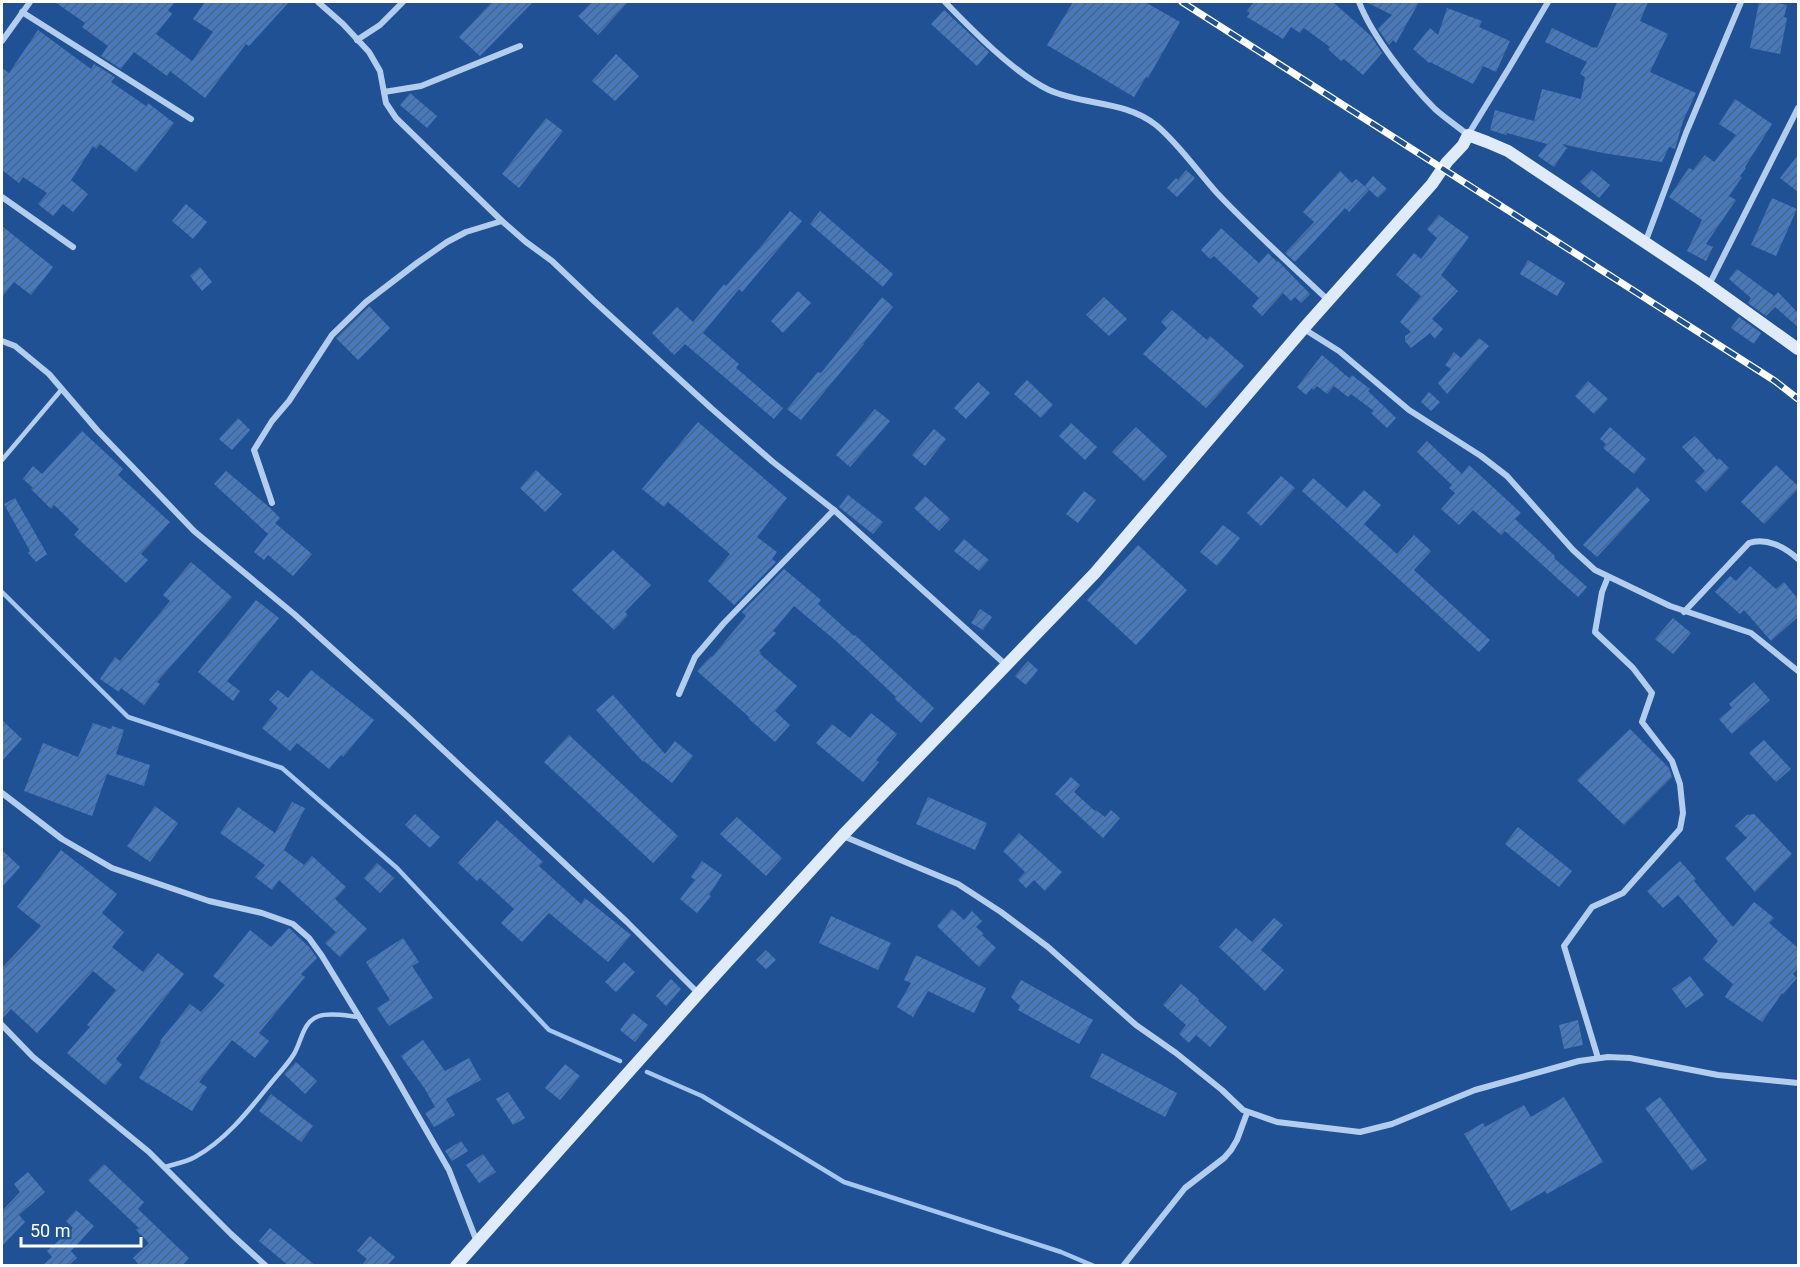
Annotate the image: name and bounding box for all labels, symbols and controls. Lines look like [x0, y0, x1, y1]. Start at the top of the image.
scale bar [21, 1210, 141, 1248]
text: 50 m [30, 1220, 70, 1241]

